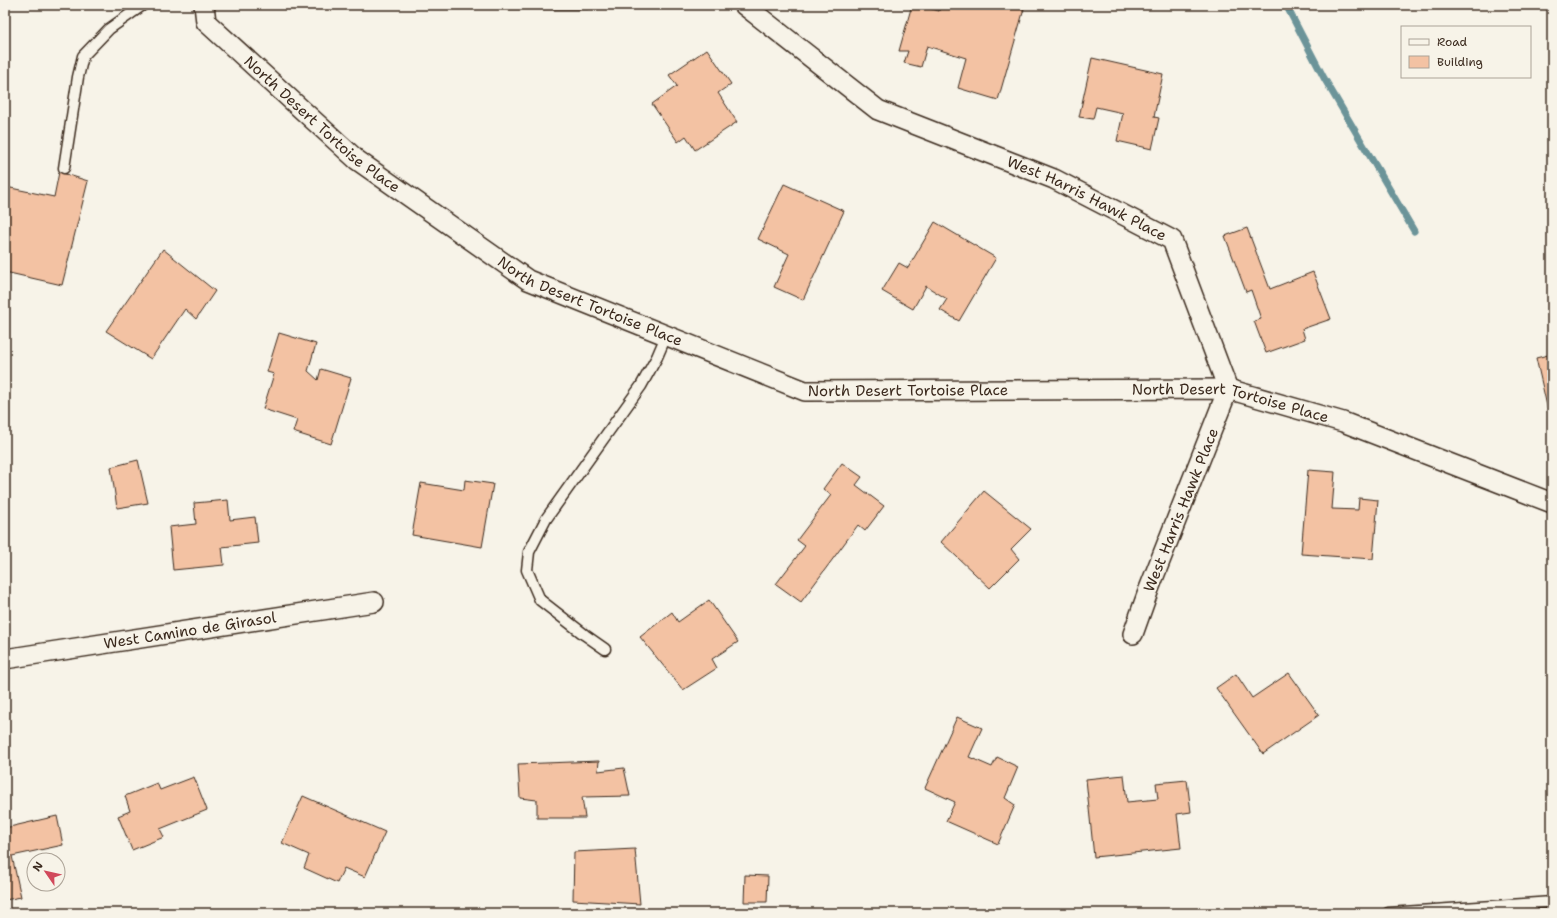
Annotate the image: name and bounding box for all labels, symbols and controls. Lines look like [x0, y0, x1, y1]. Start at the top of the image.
legend [1401, 26, 1531, 78]
text: Road [1437, 34, 1468, 50]
street label: North Desert Tortoise Place [240, 51, 404, 197]
text: Building [1437, 54, 1483, 70]
street label: West Harris Hawk Place [1004, 151, 1170, 245]
street label: North Desert Tortoise Place [494, 252, 686, 351]
street label: North Desert Tortoise Place [1132, 379, 1331, 427]
street label: North Desert Tortoise Place [808, 380, 1008, 401]
street label: West Harris Hawk Place [1139, 425, 1223, 595]
street label: West Camino de Girasol [102, 607, 278, 654]
north arrow [26, 852, 66, 892]
text: N [29, 859, 47, 874]

